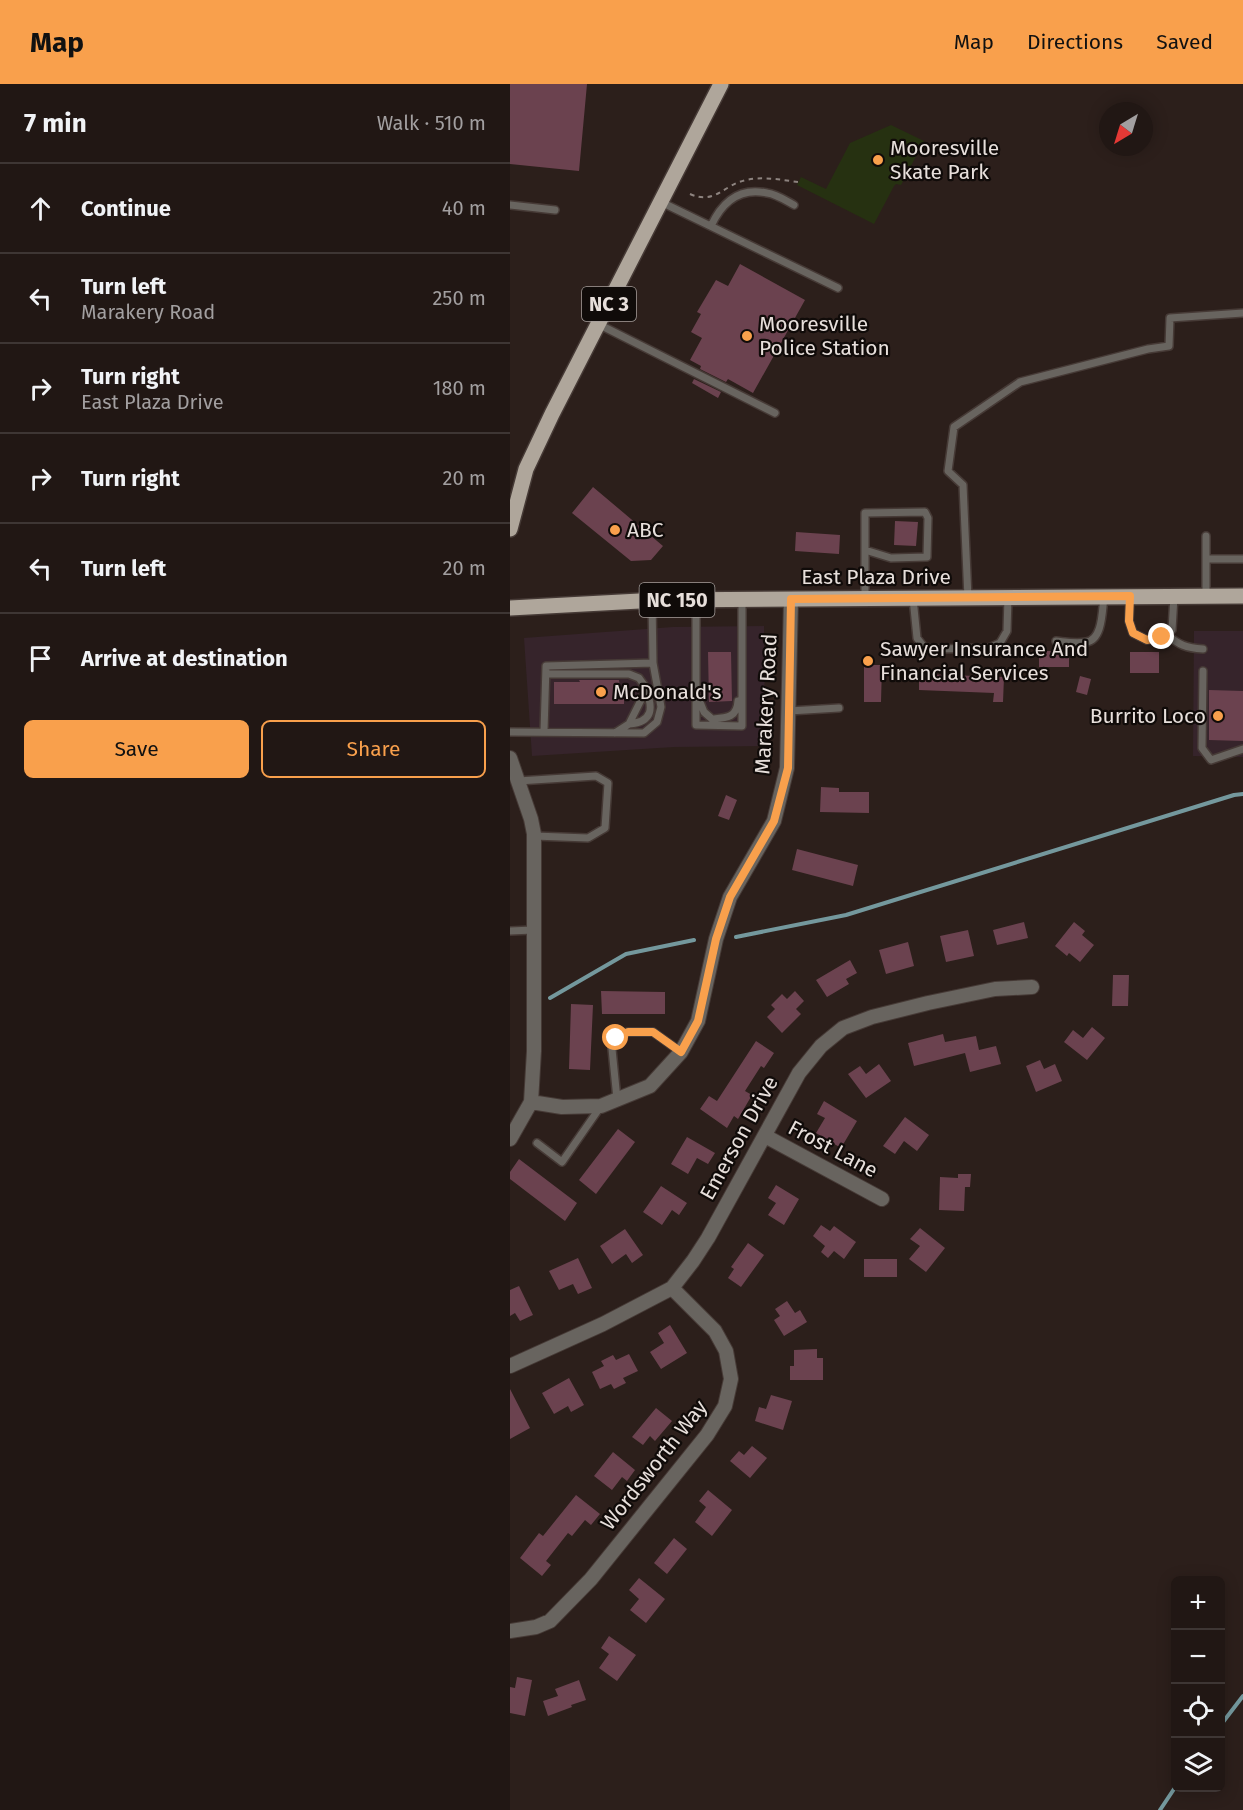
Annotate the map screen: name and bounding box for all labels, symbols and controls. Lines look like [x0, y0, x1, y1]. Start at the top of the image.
text: Map [30, 26, 84, 59]
text: Map [954, 29, 994, 55]
text: Directions [1027, 29, 1123, 55]
text: Saved [1156, 29, 1213, 55]
north arrow [1099, 102, 1153, 156]
text: 7 min [24, 108, 87, 139]
text: Walk · 510 m [377, 111, 486, 135]
place label: Mooresville Skate Park [890, 135, 999, 185]
marker: Mooresville Skate Park [871, 153, 885, 167]
icon: ahead [24, 192, 57, 225]
text: Continue [81, 195, 171, 222]
text: 40 m [442, 196, 486, 220]
text: Turn left [81, 273, 166, 300]
icon: left [24, 282, 57, 315]
text: 250 m [432, 286, 486, 310]
road number: NC 3 [582, 287, 636, 321]
text: Marakery Road [81, 300, 215, 324]
place label: Mooresville Police Station [759, 311, 890, 361]
marker: Mooresville Police Station [740, 329, 754, 343]
text: Turn right [81, 363, 180, 390]
icon: right [24, 372, 57, 405]
text: 180 m [433, 376, 486, 400]
text: East Plaza Drive [81, 390, 224, 414]
icon: right [24, 462, 57, 495]
text: Turn right [81, 465, 180, 492]
text: 20 m [443, 466, 486, 490]
place label: ABC [627, 517, 664, 543]
marker: ABC [608, 523, 622, 537]
icon: left [24, 552, 57, 585]
text: Turn left [81, 555, 166, 582]
text: 20 m [443, 556, 486, 580]
street label: East Plaza Drive [801, 564, 951, 590]
road number: NC 150 [640, 583, 714, 617]
route end [1148, 623, 1174, 649]
street label: Marakery Road [749, 633, 783, 775]
place label: Sawyer Insurance And Financial Services [880, 636, 1088, 686]
icon: arrive [24, 642, 57, 675]
text: Arrive at destination [81, 645, 288, 672]
marker: Sawyer Insurance And Financial Services [861, 654, 875, 668]
place label: McDonald's [613, 679, 722, 705]
marker: McDonald's [594, 685, 608, 699]
place label: Burrito Loco [1090, 703, 1206, 729]
marker: Burrito Loco [1211, 709, 1225, 723]
button: Save [24, 720, 249, 778]
button: Share [261, 720, 486, 778]
route start [602, 1024, 628, 1050]
street label: Emerson Drive [694, 1072, 784, 1204]
street label: Frost Lane [784, 1115, 882, 1183]
street label: Wordsworth Way [595, 1394, 713, 1535]
map controls [1171, 1576, 1225, 1792]
button: + [1171, 1576, 1225, 1630]
button: − [1171, 1630, 1225, 1684]
button: locate [1171, 1684, 1225, 1738]
button: layers [1171, 1738, 1225, 1792]

